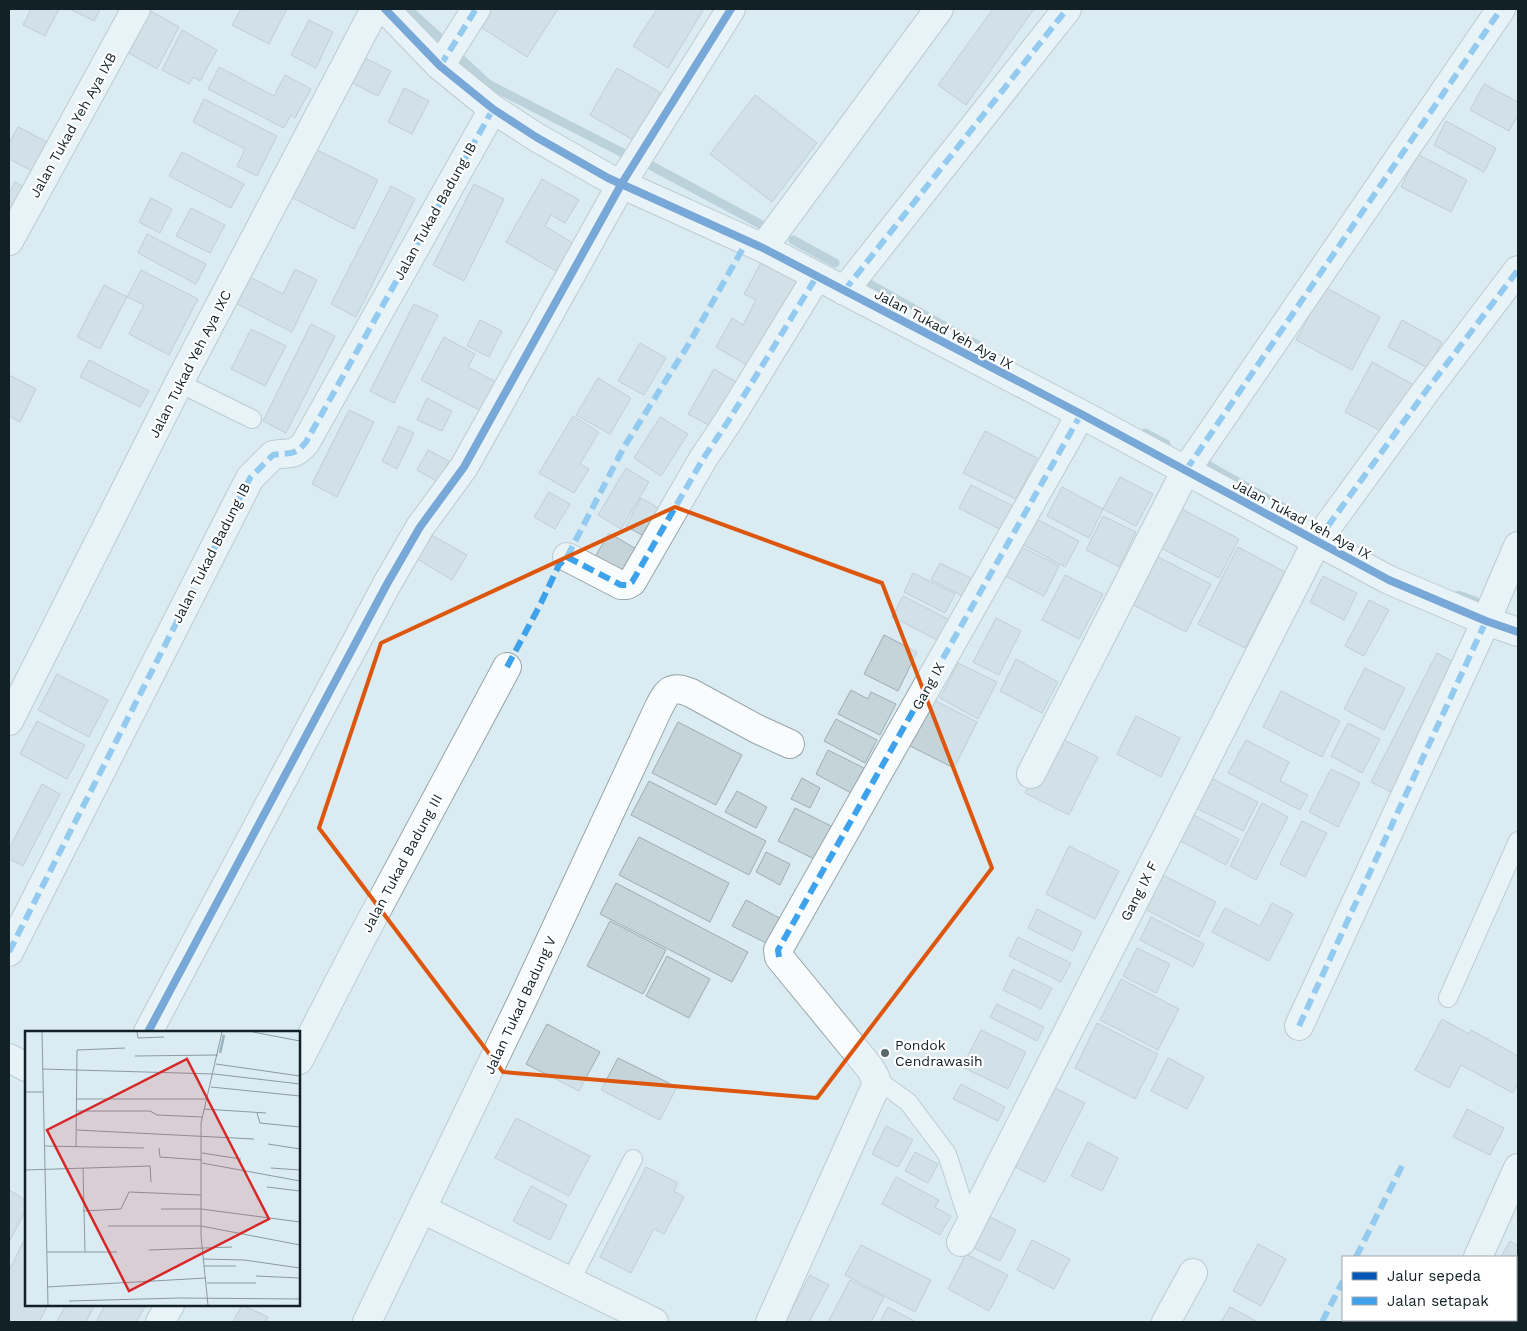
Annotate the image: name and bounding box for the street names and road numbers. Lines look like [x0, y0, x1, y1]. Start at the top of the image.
street label: Jalan Tukad Yeh Aya IXB [26, 50, 120, 200]
street label: Jalan Tukad Badung IB [390, 139, 480, 283]
street label: Jalan Tukad Yeh Aya IX [872, 286, 1016, 372]
street label: Jalan Tukad Yeh Aya IXC [146, 288, 234, 440]
street label: Jalan Tukad Yeh Aya IX [1230, 476, 1374, 562]
street label: Jalan Tukad Badung IB [169, 480, 253, 626]
street label: Gang IX [909, 660, 947, 712]
street label: Jalan Tukad Badung III [359, 791, 445, 935]
street label: Gang IX F [1117, 859, 1161, 923]
street label: Jalan Tukad Badung V [481, 934, 559, 1076]

